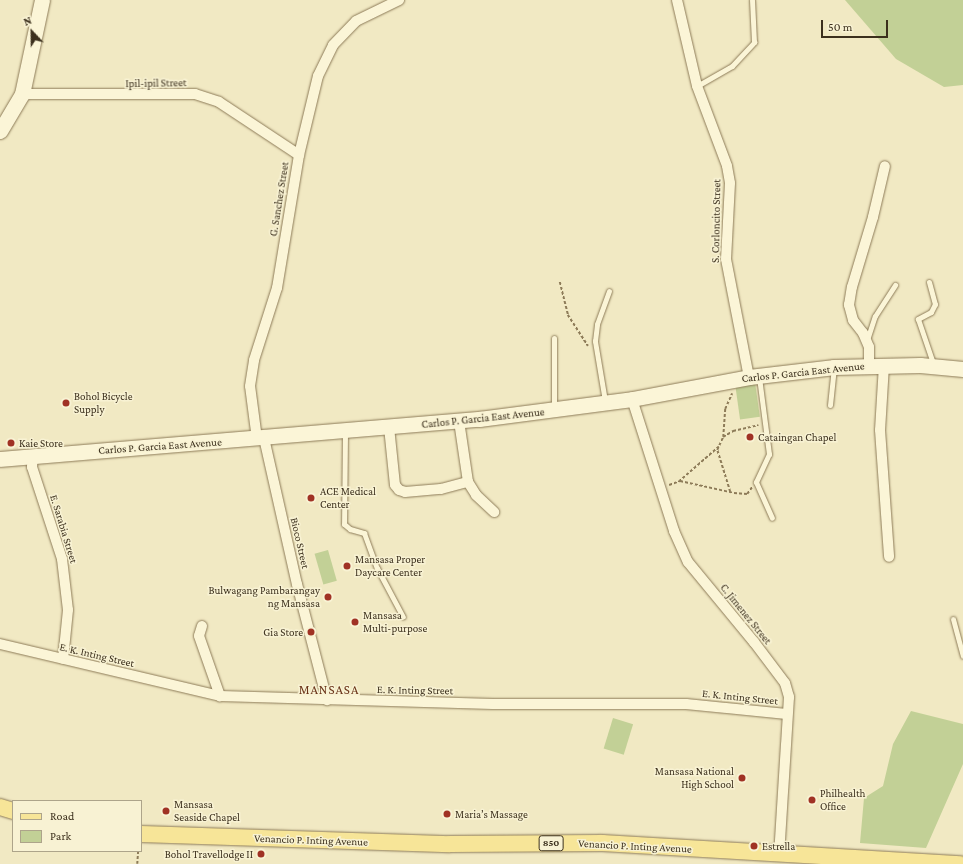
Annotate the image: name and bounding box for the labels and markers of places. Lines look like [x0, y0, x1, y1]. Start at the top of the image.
place label: Bohol Bicycle Supply [74, 390, 132, 416]
marker: Bohol Bicycle Supply [61, 398, 71, 408]
place label: Cataingan Chapel [758, 430, 836, 444]
marker: Cataingan Chapel [745, 432, 755, 442]
place label: Kaie Store [19, 436, 63, 450]
marker: Kaie Store [6, 438, 16, 448]
place label: ACE Medical Center [320, 485, 376, 511]
marker: ACE Medical Center [305, 492, 317, 504]
place label: Mansasa Proper Daycare Center [355, 553, 425, 579]
marker: Mansasa Proper Daycare Center [342, 561, 352, 571]
place label: Bulwagang Pambarangay ng Mansasa [208, 584, 320, 610]
marker: Bulwagang Pambarangay ng Mansasa [323, 592, 333, 602]
place label: Mansasa Multi-purpose [363, 609, 427, 635]
marker: Mansasa Multi-purpose [350, 617, 360, 627]
place label: Gia Store [263, 625, 303, 639]
marker: Gia Store [306, 627, 316, 637]
place label: Mansasa National High School [655, 765, 734, 791]
marker: Mansasa National High School [737, 773, 747, 783]
place label: Philhealth Office [820, 787, 865, 813]
marker: Philhealth Office [807, 795, 817, 805]
place label: Mansasa Seaside Chapel [174, 798, 240, 824]
marker: Mansasa Seaside Chapel [161, 806, 171, 816]
place label: Maria’s Massage [455, 807, 528, 821]
marker: Maria’s Massage [442, 809, 452, 819]
place label: Estrella [762, 839, 795, 853]
marker: Estrella [749, 841, 759, 851]
place label: Bohol Travellodge II [165, 847, 253, 861]
marker: Bohol Travellodge II [256, 849, 266, 859]

